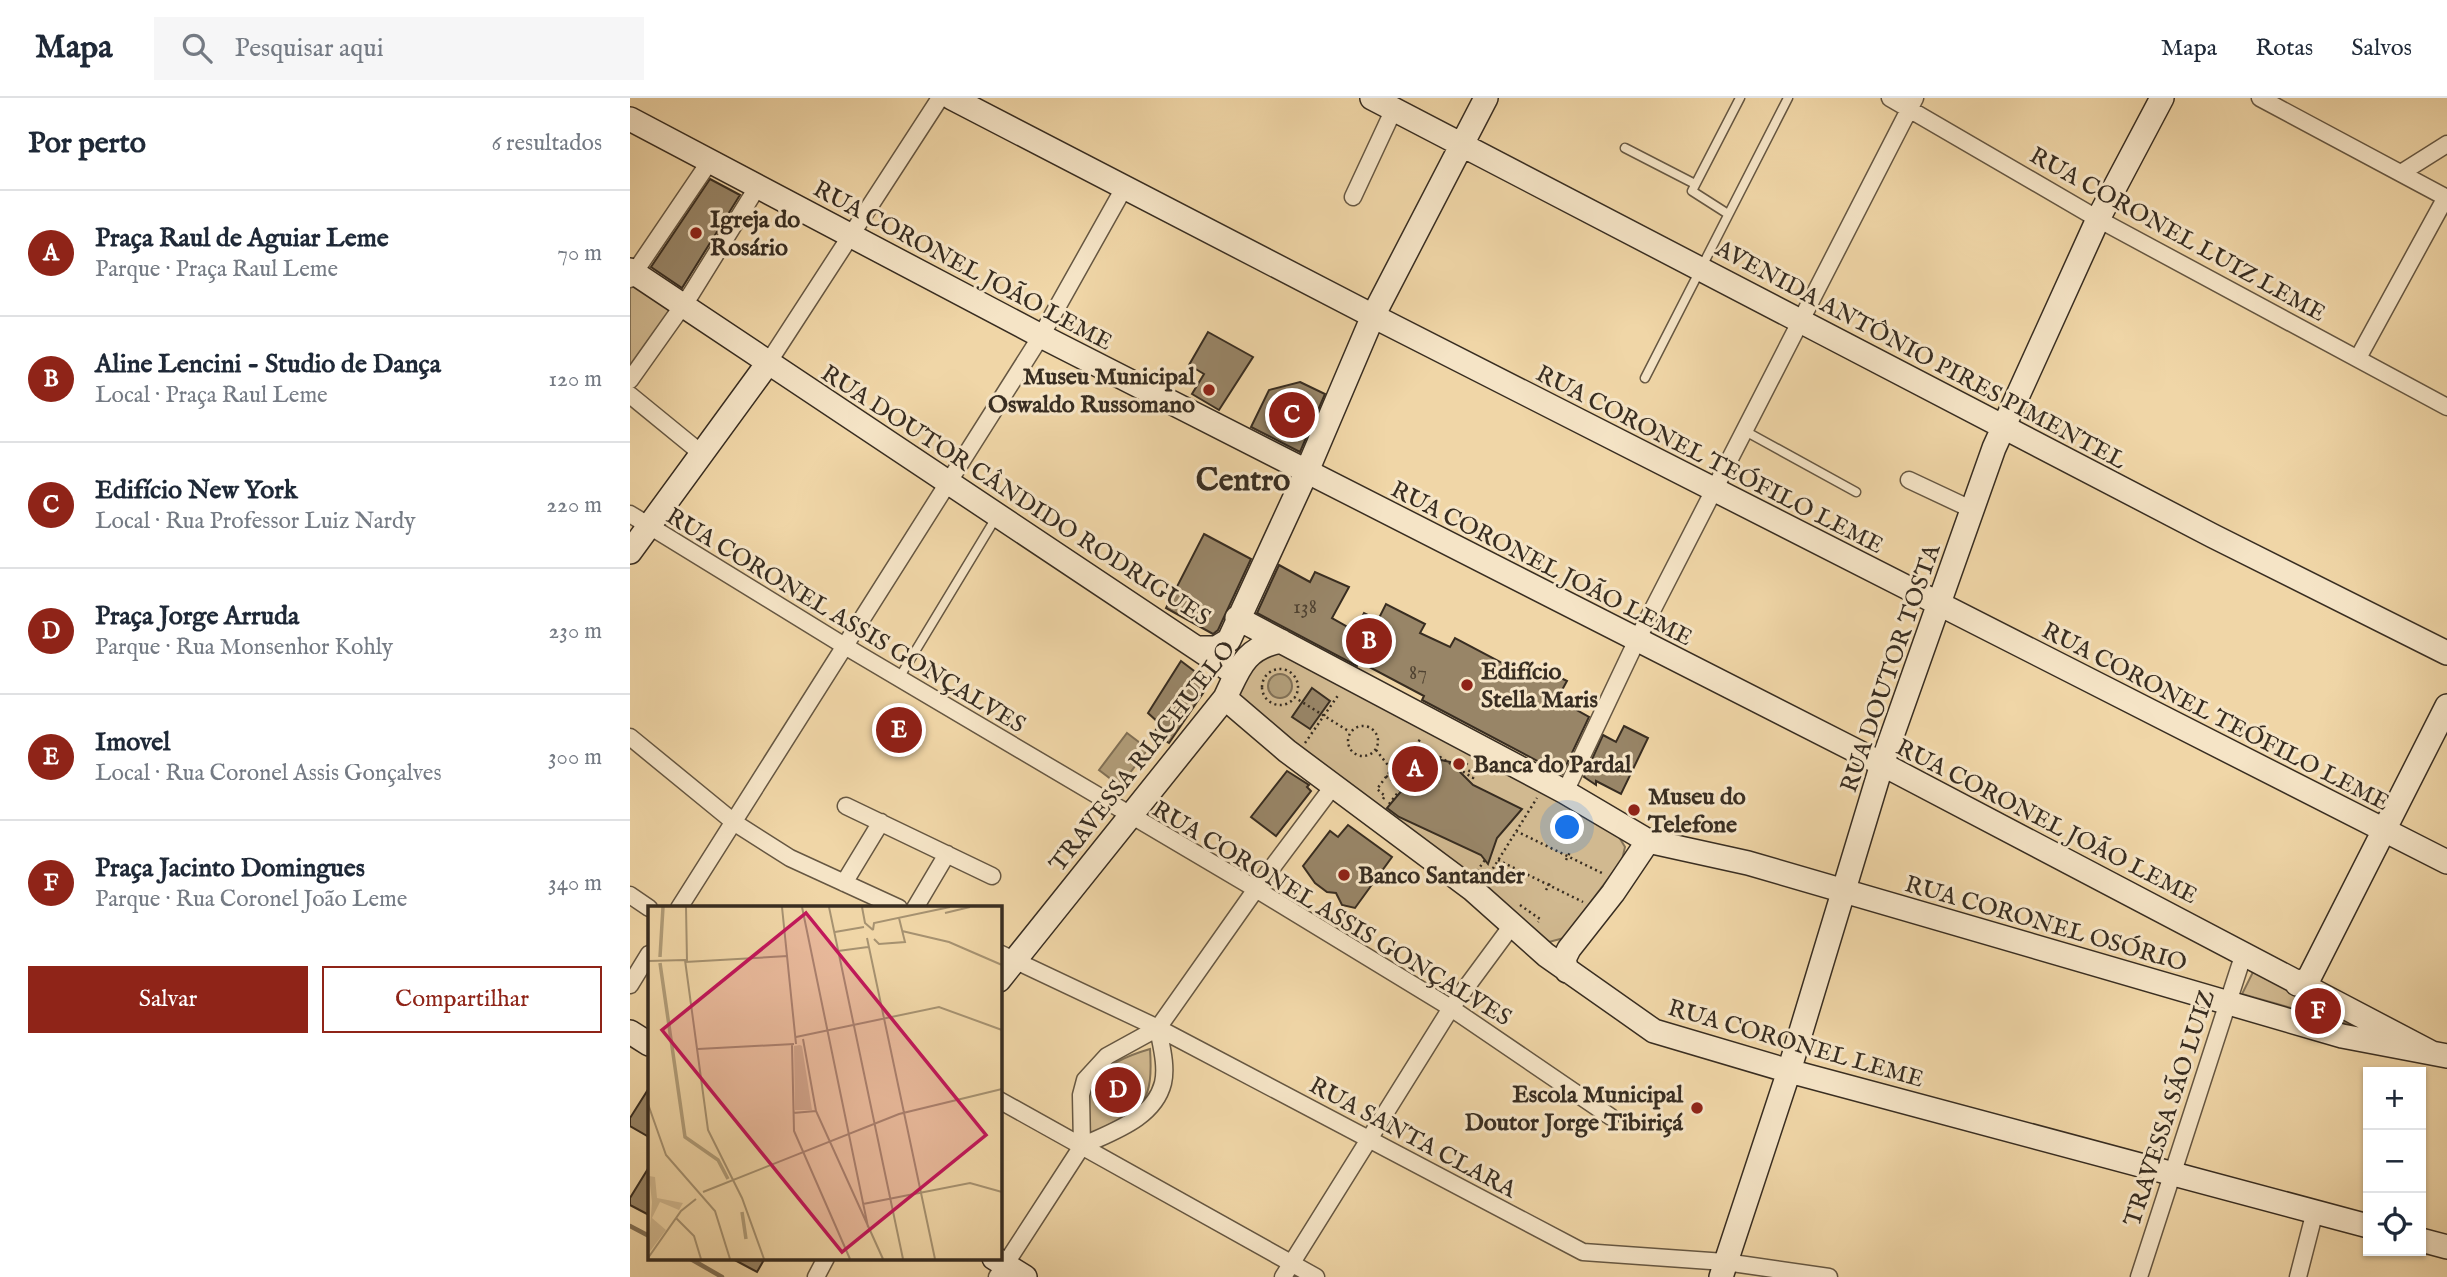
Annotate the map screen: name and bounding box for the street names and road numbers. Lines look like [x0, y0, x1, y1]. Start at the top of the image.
street label: RUA CORONEL LUIZ LEME [2024, 141, 2331, 330]
street label: RUA CORONEL JOÃO LEME [807, 174, 1117, 359]
street label: AVENIDA ANTÔNIO PIRES PIMENTEL [1709, 233, 2132, 478]
street label: RUA DOUTOR CÂNDIDO RODRIGUES [815, 358, 1216, 634]
street label: RUA CORONEL TEÓFILO LEME [1530, 359, 1888, 562]
street label: RUA CORONEL JOÃO LEME [1385, 475, 1697, 654]
street label: RUA CORONEL ASSIS GONÇALVES [661, 501, 1031, 739]
street label: RUA DOUTOR TOSTA [1834, 539, 1949, 797]
street label: RUA CORONEL TEÓFILO LEME [2036, 616, 2394, 819]
street label: TRAVESSA RIACHUELO [1043, 635, 1243, 879]
street label: RUA CORONEL JOÃO LEME [1890, 733, 2202, 912]
street label: RUA CORONEL ASSIS GONÇALVES [1146, 794, 1517, 1034]
street label: RUA CORONEL OSÓRIO [1901, 869, 2190, 980]
street label: TRAVESSA SÃO LUIZ [2118, 986, 2223, 1230]
street label: RUA CORONEL LEME [1664, 993, 1927, 1096]
street label: RUA SANTA CLARA [1303, 1071, 1522, 1206]

